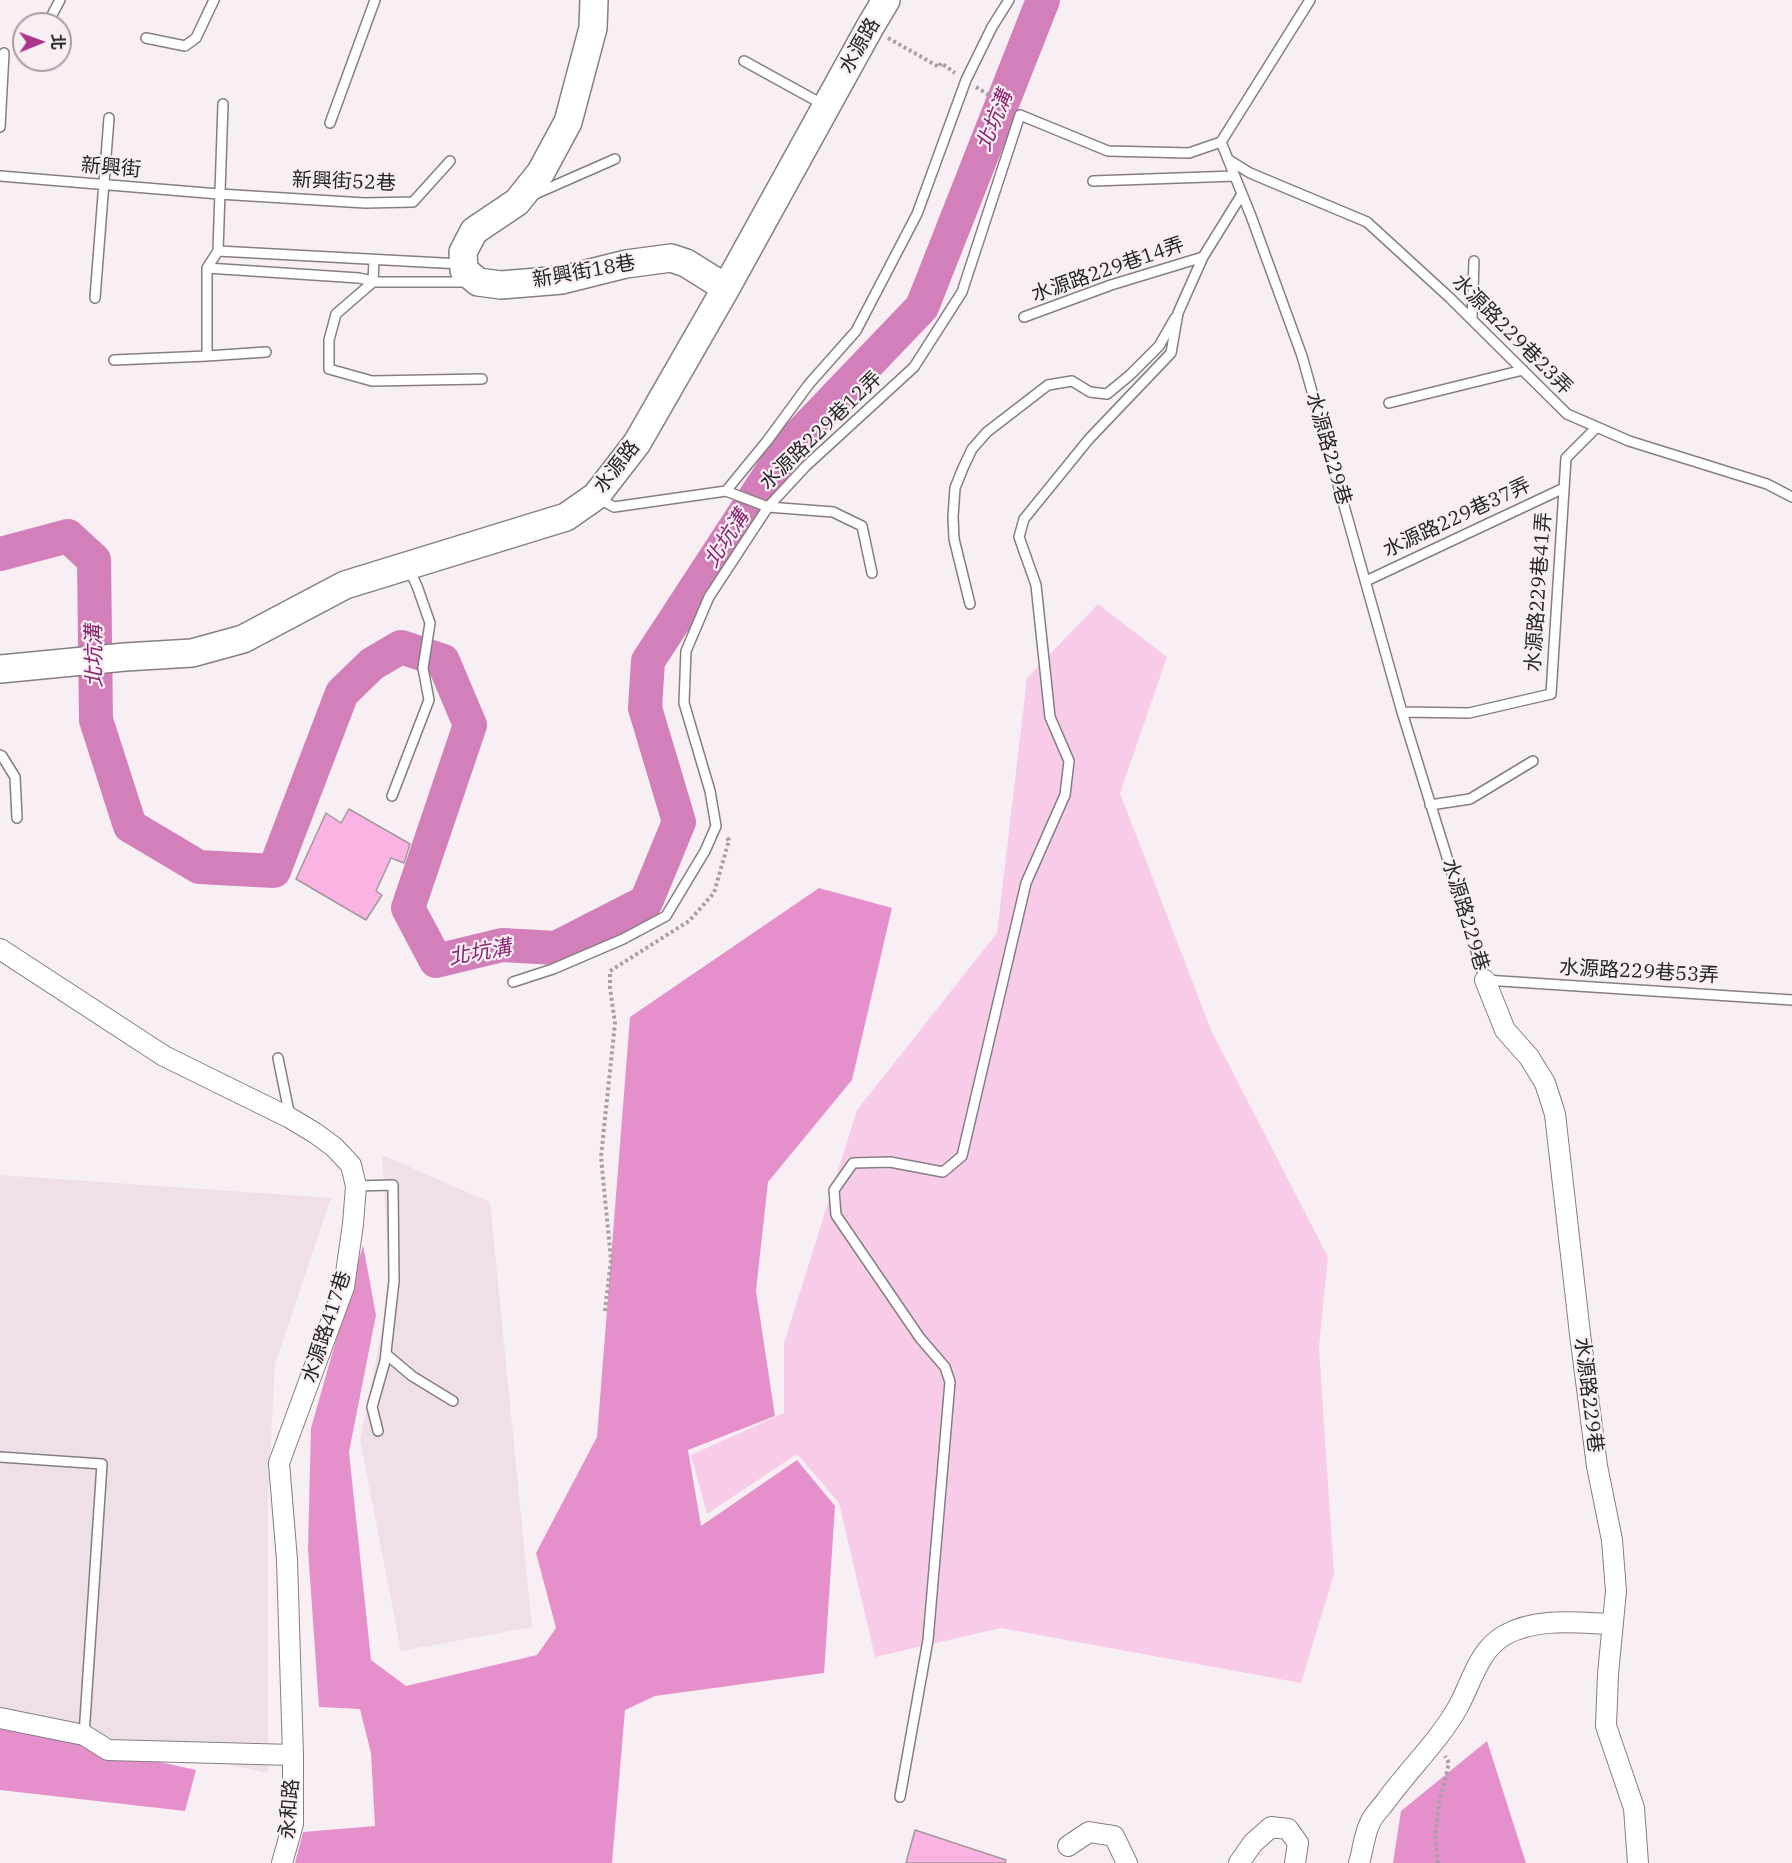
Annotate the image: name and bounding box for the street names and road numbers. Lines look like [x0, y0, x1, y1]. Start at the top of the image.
street label: 水源路 [835, 14, 885, 78]
street label: 新興街 [80, 153, 142, 183]
street label: 新興街52巷 [292, 168, 396, 196]
street label: 水源路229巷14弄 [1028, 233, 1188, 307]
street label: 新興街18巷 [531, 251, 637, 293]
street label: 水源路229巷23弄 [1447, 270, 1577, 400]
street label: 水源路229巷12弄 [755, 367, 887, 495]
street label: 水源路229巷 [1300, 390, 1356, 508]
street label: 水源路 [589, 436, 645, 498]
street label: 水源路229巷37弄 [1379, 473, 1535, 563]
street label: 水源路229巷41弄 [1521, 511, 1557, 673]
street label: 水源路229巷 [1437, 856, 1493, 974]
street label: 水源路229巷53弄 [1558, 956, 1720, 988]
street label: 水源路417巷 [298, 1268, 356, 1386]
street label: 水源路229巷 [1569, 1336, 1607, 1454]
street label: 永和路 [275, 1778, 305, 1840]

